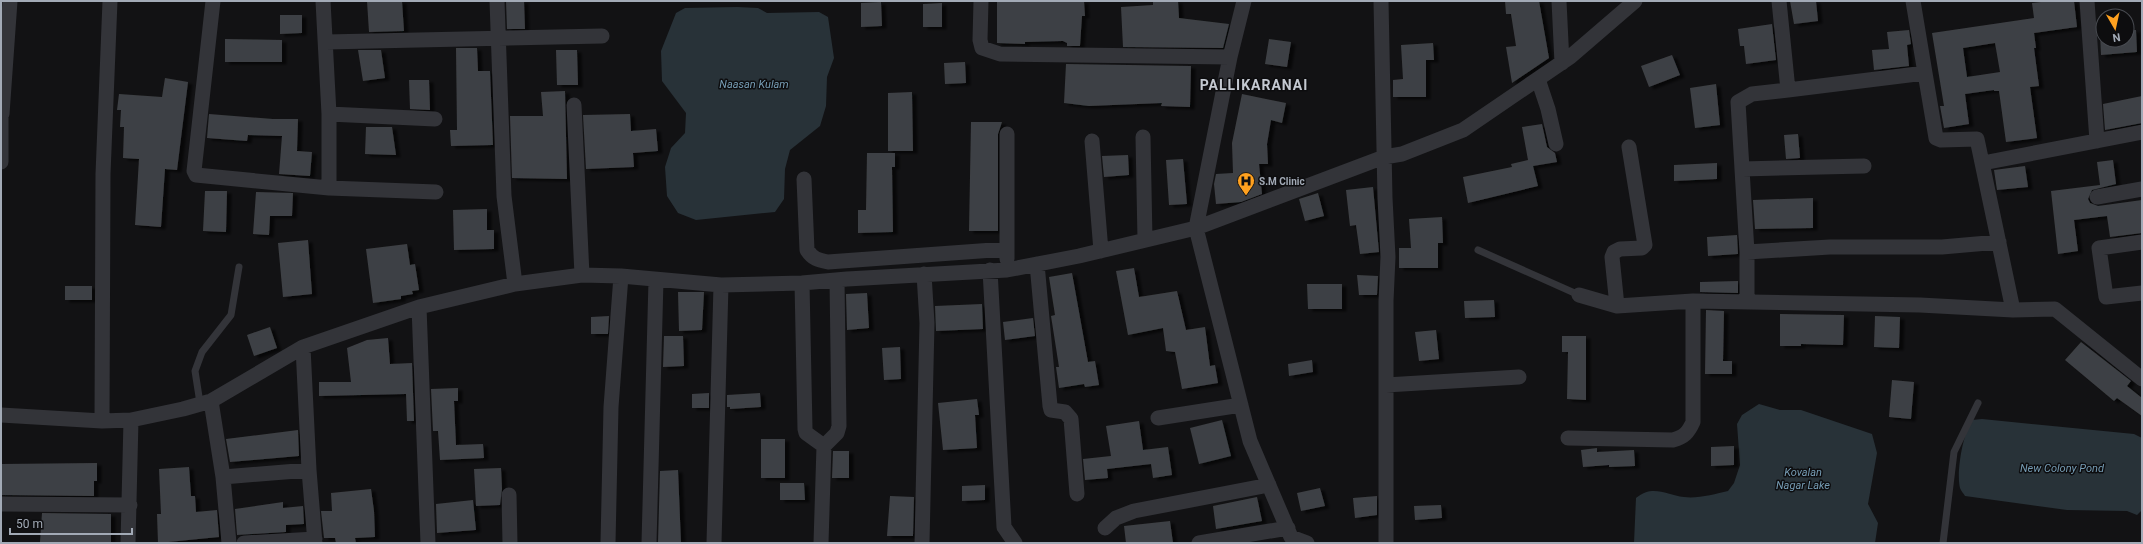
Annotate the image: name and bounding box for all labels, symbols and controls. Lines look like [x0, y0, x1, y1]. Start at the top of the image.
north arrow [2095, 8, 2135, 48]
text: N [2111, 30, 2121, 44]
district label: PALLIKARANAI [1200, 77, 1308, 93]
water label: Naasan Kulam [719, 78, 789, 91]
hospital icon: S.M Clinic [1236, 171, 1256, 196]
place label: S.M Clinic [1259, 176, 1305, 187]
water label: New Colony Pond [2020, 462, 2105, 475]
water label: Kovalan Nagar Lake [1776, 466, 1830, 492]
scale bar [10, 510, 132, 536]
text: 50 m [16, 517, 43, 531]

